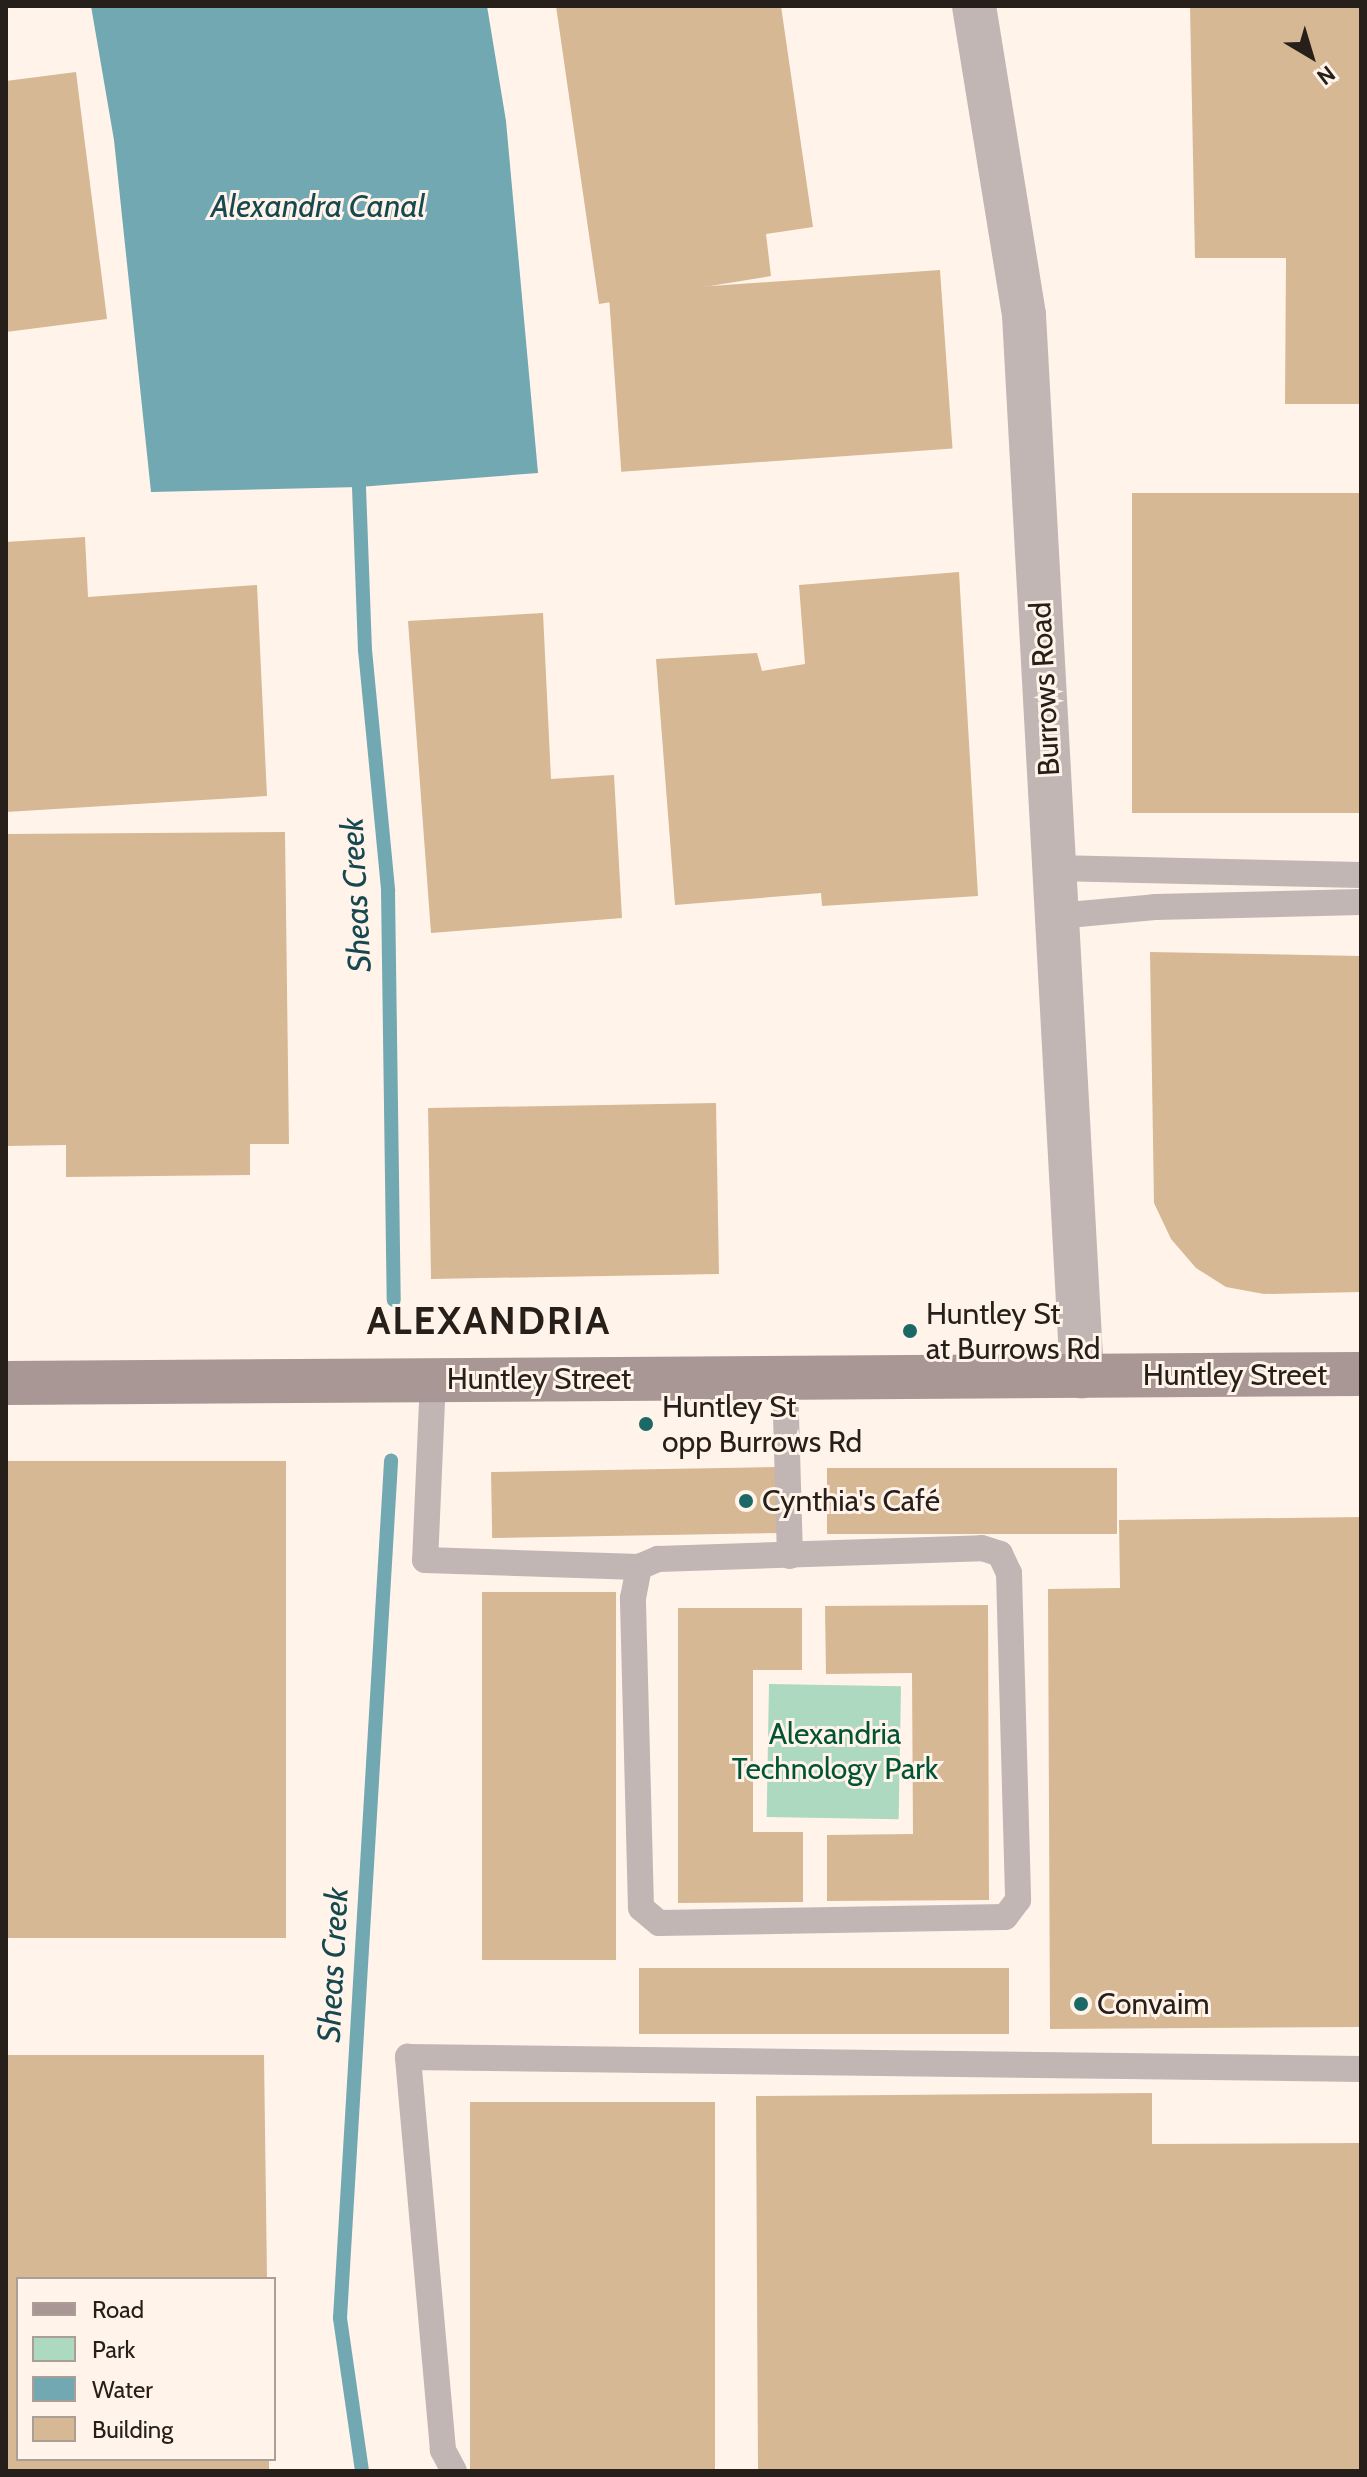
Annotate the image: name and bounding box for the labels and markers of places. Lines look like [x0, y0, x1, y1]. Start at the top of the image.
place label: Huntley St at Burrows Rd [926, 1296, 1100, 1366]
marker: Huntley St at Burrows Rd [901, 1322, 919, 1340]
place label: Huntley St opp Burrows Rd [662, 1389, 862, 1460]
marker: Huntley St opp Burrows Rd [637, 1415, 655, 1433]
place label: Cynthia's Café [762, 1483, 940, 1519]
marker: Cynthia's Café [737, 1492, 755, 1510]
place label: Convaim [1097, 1986, 1210, 2022]
marker: Convaim [1072, 1995, 1090, 2013]

